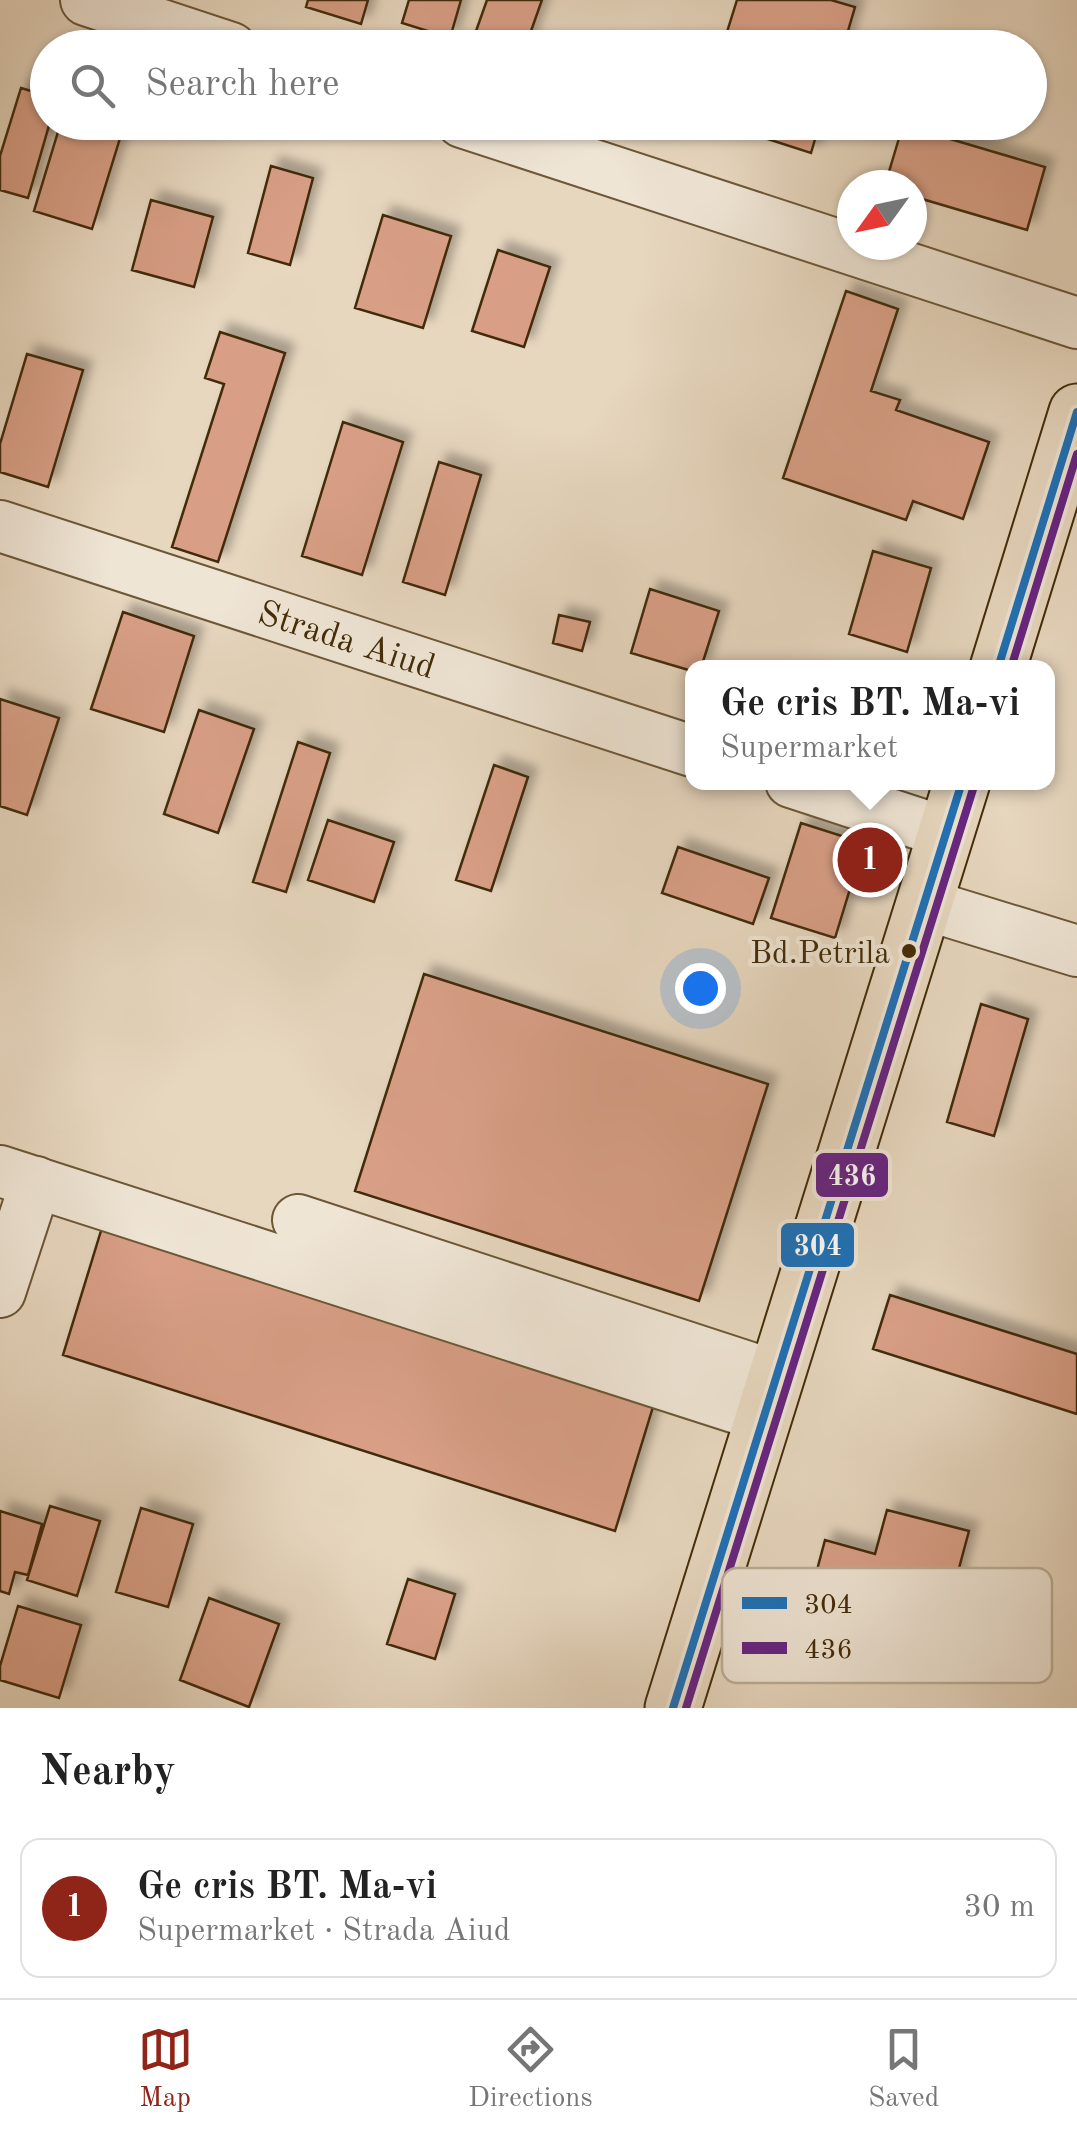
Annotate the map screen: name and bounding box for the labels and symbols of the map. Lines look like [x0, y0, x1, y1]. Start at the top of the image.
north arrow [837, 170, 927, 260]
street label: Strada Aiud [253, 596, 439, 686]
pin: 1 [838, 822, 902, 898]
place label: Bd.Petrila [750, 939, 890, 971]
marker: Bd.Petrila [899, 941, 919, 961]
your location [675, 963, 726, 1014]
line badge: 436 [814, 1151, 890, 1199]
text: 436 [828, 1164, 876, 1192]
line badge: 304 [779, 1221, 856, 1269]
text: 304 [794, 1234, 842, 1262]
legend [722, 1568, 1052, 1683]
text: 304 [804, 1592, 853, 1620]
text: 436 [804, 1637, 853, 1665]

